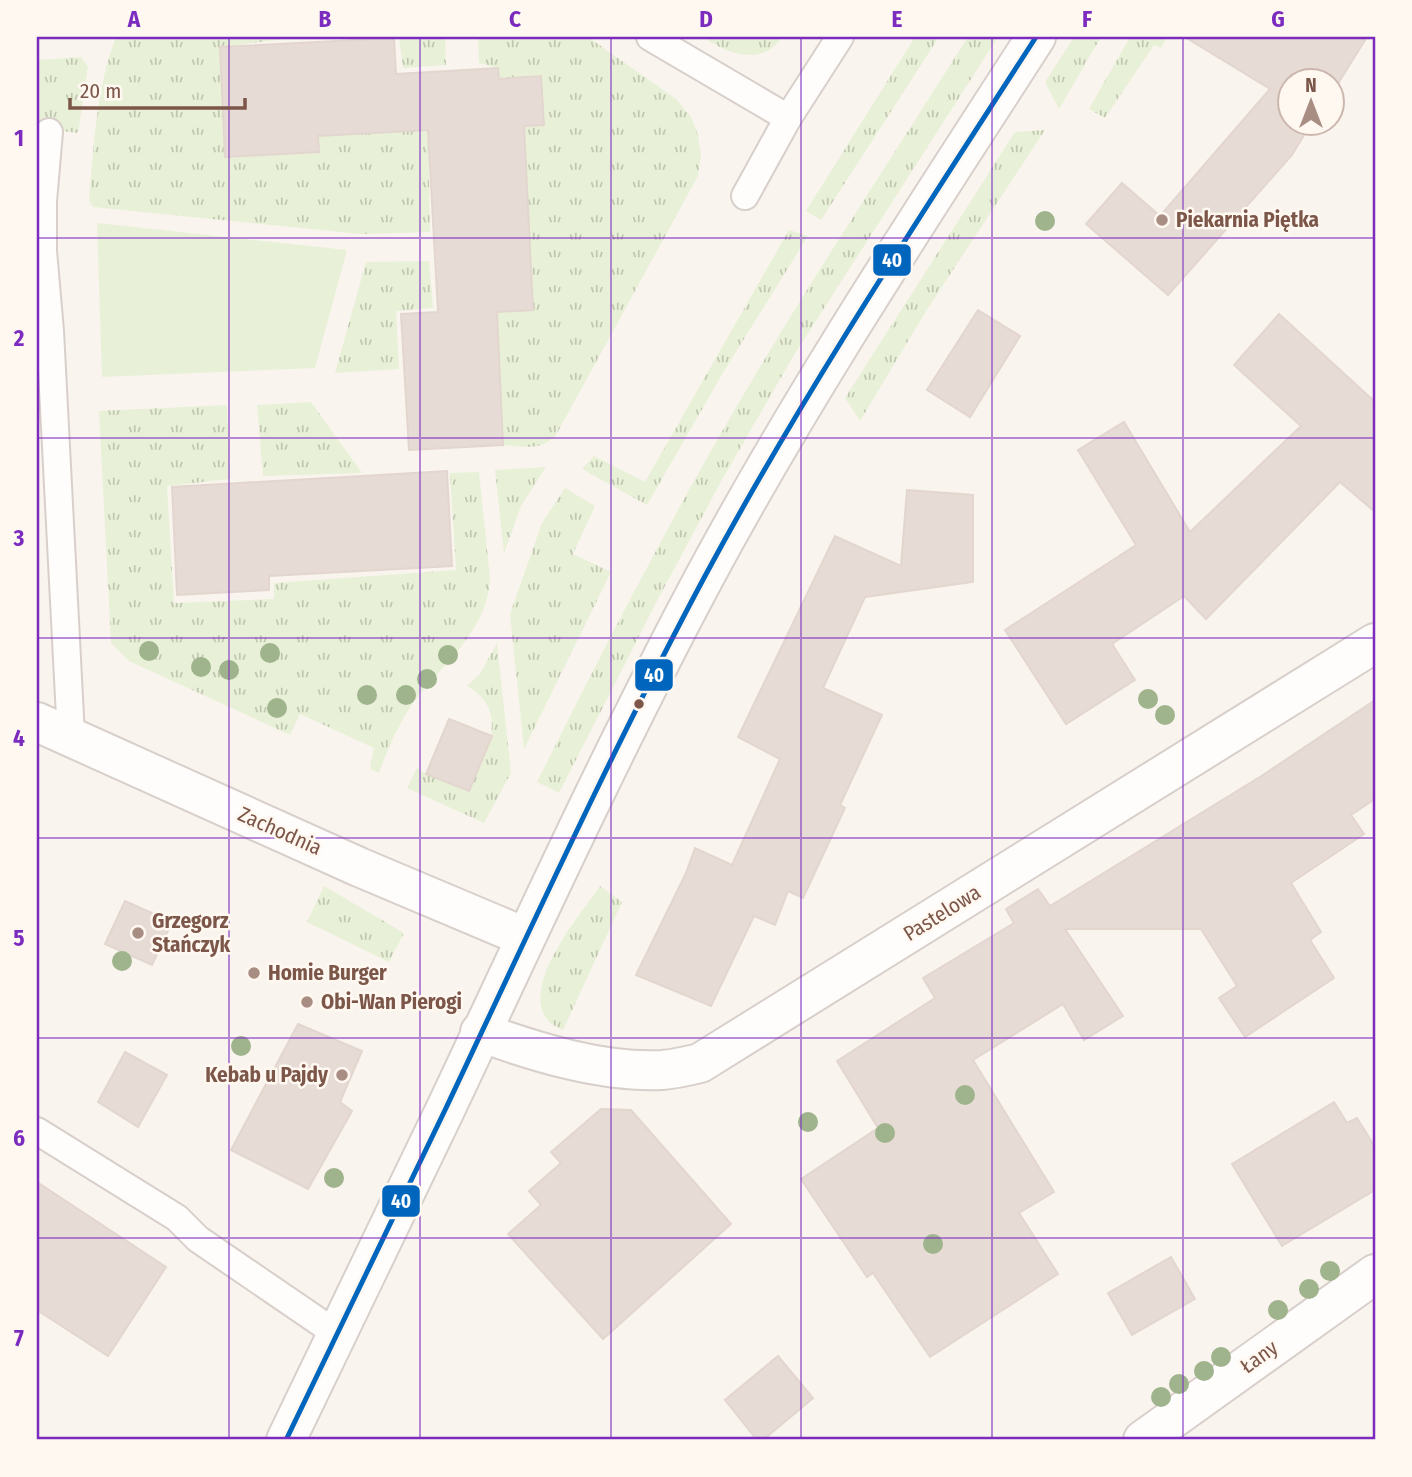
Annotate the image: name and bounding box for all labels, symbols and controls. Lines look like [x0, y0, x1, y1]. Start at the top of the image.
text: A [127, 5, 141, 33]
text: B [319, 5, 332, 33]
text: C [509, 5, 521, 33]
text: D [699, 5, 713, 33]
text: E [892, 5, 903, 33]
text: F [1082, 5, 1092, 33]
text: G [1271, 5, 1285, 33]
scale bar [70, 66, 245, 110]
north arrow [1276, 66, 1346, 136]
text: N [1305, 74, 1317, 97]
text: 20 m [80, 78, 121, 104]
text: 1 [14, 124, 24, 152]
place label: Piekarnia Piętka [1176, 207, 1319, 233]
marker: Piekarnia Piętka [1154, 212, 1170, 228]
line badge: 40 [872, 243, 912, 277]
text: 40 [882, 249, 902, 272]
text: 2 [13, 324, 25, 352]
text: 3 [13, 524, 25, 552]
line badge: 40 [634, 658, 674, 692]
text: 40 [644, 664, 664, 687]
unlabelled marker [632, 697, 646, 711]
text: 4 [13, 724, 25, 752]
street label: Zachodnia [234, 801, 326, 861]
street label: Pastelowa [899, 879, 985, 947]
place label: Grzegorz Stańczyk [152, 908, 230, 958]
text: 5 [13, 924, 25, 952]
marker: Grzegorz Stańczyk [130, 925, 146, 941]
place label: Homie Burger [268, 960, 387, 986]
marker: Homie Burger [246, 965, 262, 981]
place label: Obi-Wan Pierogi [321, 989, 462, 1015]
marker: Obi-Wan Pierogi [299, 994, 315, 1010]
place label: Kebab u Pajdy [205, 1062, 329, 1088]
marker: Kebab u Pajdy [334, 1067, 350, 1083]
text: 6 [13, 1124, 25, 1152]
line badge: 40 [381, 1184, 421, 1218]
text: 40 [391, 1190, 411, 1213]
text: 7 [14, 1324, 24, 1352]
street label: Łany [1235, 1334, 1283, 1379]

